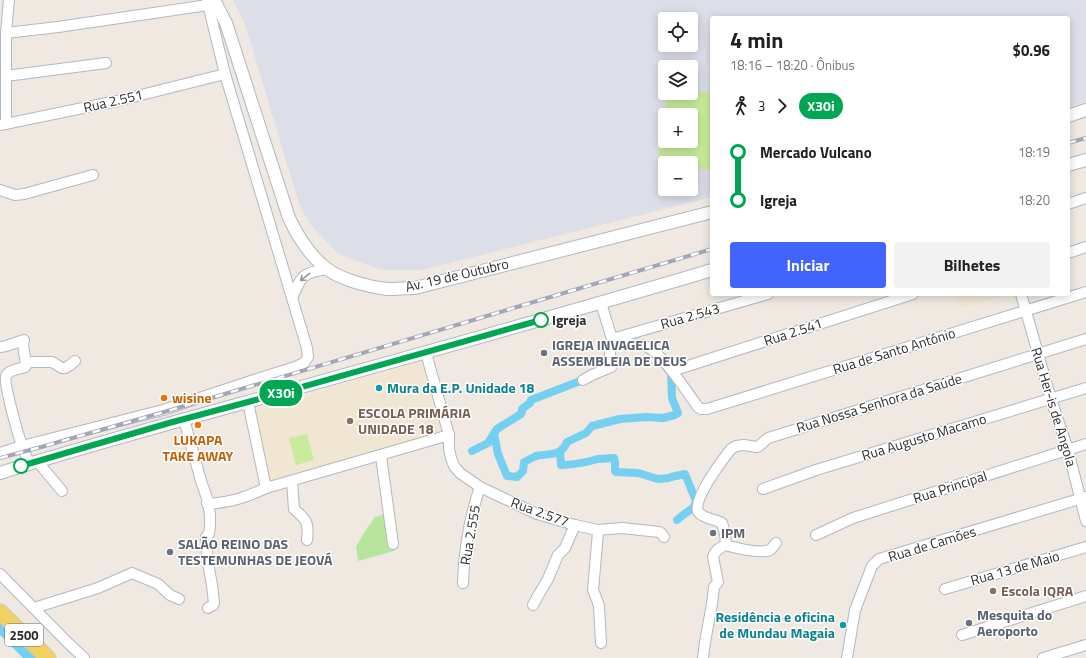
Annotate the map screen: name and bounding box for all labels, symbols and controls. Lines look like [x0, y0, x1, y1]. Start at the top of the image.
map controls [658, 12, 698, 196]
button: locate [658, 12, 698, 52]
text: 4 min [730, 23, 783, 57]
text: $0.96 [1013, 39, 1050, 62]
text: 18:16 – 18:20 · Ônibus [730, 55, 855, 75]
button: layers [658, 60, 698, 100]
street label: Rua 2.551 [81, 83, 145, 118]
icon: walk [730, 95, 752, 117]
icon: forward [771, 95, 793, 117]
text: X30i [807, 95, 835, 116]
text: 3 [758, 96, 765, 116]
button: + [658, 108, 698, 148]
text: Mercado Vulcano [760, 141, 872, 164]
text: 18:19 [1018, 142, 1050, 162]
button: − [658, 156, 698, 196]
text: Igreja [760, 189, 797, 212]
text: 18:20 [1018, 190, 1050, 210]
button: Iniciar [730, 242, 886, 288]
button: Bilhetes [894, 242, 1050, 288]
street label: Av. 19 de Outubro [403, 252, 511, 297]
one-way arrow [299, 273, 310, 281]
street label: Rua 2.543 [658, 297, 722, 334]
place label: Igreja [552, 309, 586, 330]
marker: Igreja [533, 312, 549, 328]
street label: Rua 2.541 [761, 312, 825, 351]
street label: Rua de Santo António [830, 322, 958, 379]
place label: IGREJA INVAGELICA ASSEMBLEIA DE DEUS [552, 334, 687, 371]
street label: Rua Her-is de Angola [1026, 345, 1083, 469]
marker: IGREJA INVAGELICA ASSEMBLEIA DE DEUS [539, 348, 549, 358]
street label: Rua Nossa Senhora da Saúde [794, 367, 964, 438]
place label: Mura da E.P. Unidade 18 [387, 377, 535, 398]
line badge: X30i [253, 380, 309, 406]
text: X30i [267, 382, 295, 403]
marker: Mura da E.P. Unidade 18 [374, 383, 384, 393]
place label: wisine [172, 387, 212, 408]
marker: wisine [159, 393, 169, 403]
place label: ESCOLA PRIMÁRIA UNIDADE 18 [358, 402, 471, 439]
street label: Rua Augusto Macamo [859, 408, 989, 465]
marker: ESCOLA PRIMÁRIA UNIDADE 18 [345, 416, 355, 426]
marker: LUKAPA TAKE AWAY [193, 420, 203, 430]
place label: LUKAPA TAKE AWAY [163, 429, 234, 466]
unlabelled marker [13, 458, 29, 474]
street label: Rua Principal [910, 465, 990, 508]
street label: Rua 2.577 [508, 491, 572, 532]
street label: Rua 2.555 [454, 503, 485, 567]
street label: Rua de Camões [885, 520, 978, 567]
place label: IPM [721, 522, 745, 543]
marker: IPM [708, 528, 718, 538]
place label: SALÃO REINO DAS TESTEMUNHAS DE JEOVÁ [178, 533, 333, 570]
street label: Rua 13 de Maio [968, 545, 1062, 590]
marker: SALÃO REINO DAS TESTEMUNHAS DE JEOVÁ [165, 547, 175, 557]
place label: Escola IQRA [1001, 580, 1074, 601]
marker: Escola IQRA [988, 586, 998, 596]
place label: Mesquita do Aeroporto [977, 604, 1052, 641]
place label: Residência e oficina de Mundau Magaia [715, 606, 835, 643]
marker: Mesquita do Aeroporto [964, 618, 974, 628]
marker: Residência e oficina de Mundau Magaia [838, 620, 848, 630]
road number: 2500 [5, 624, 43, 646]

